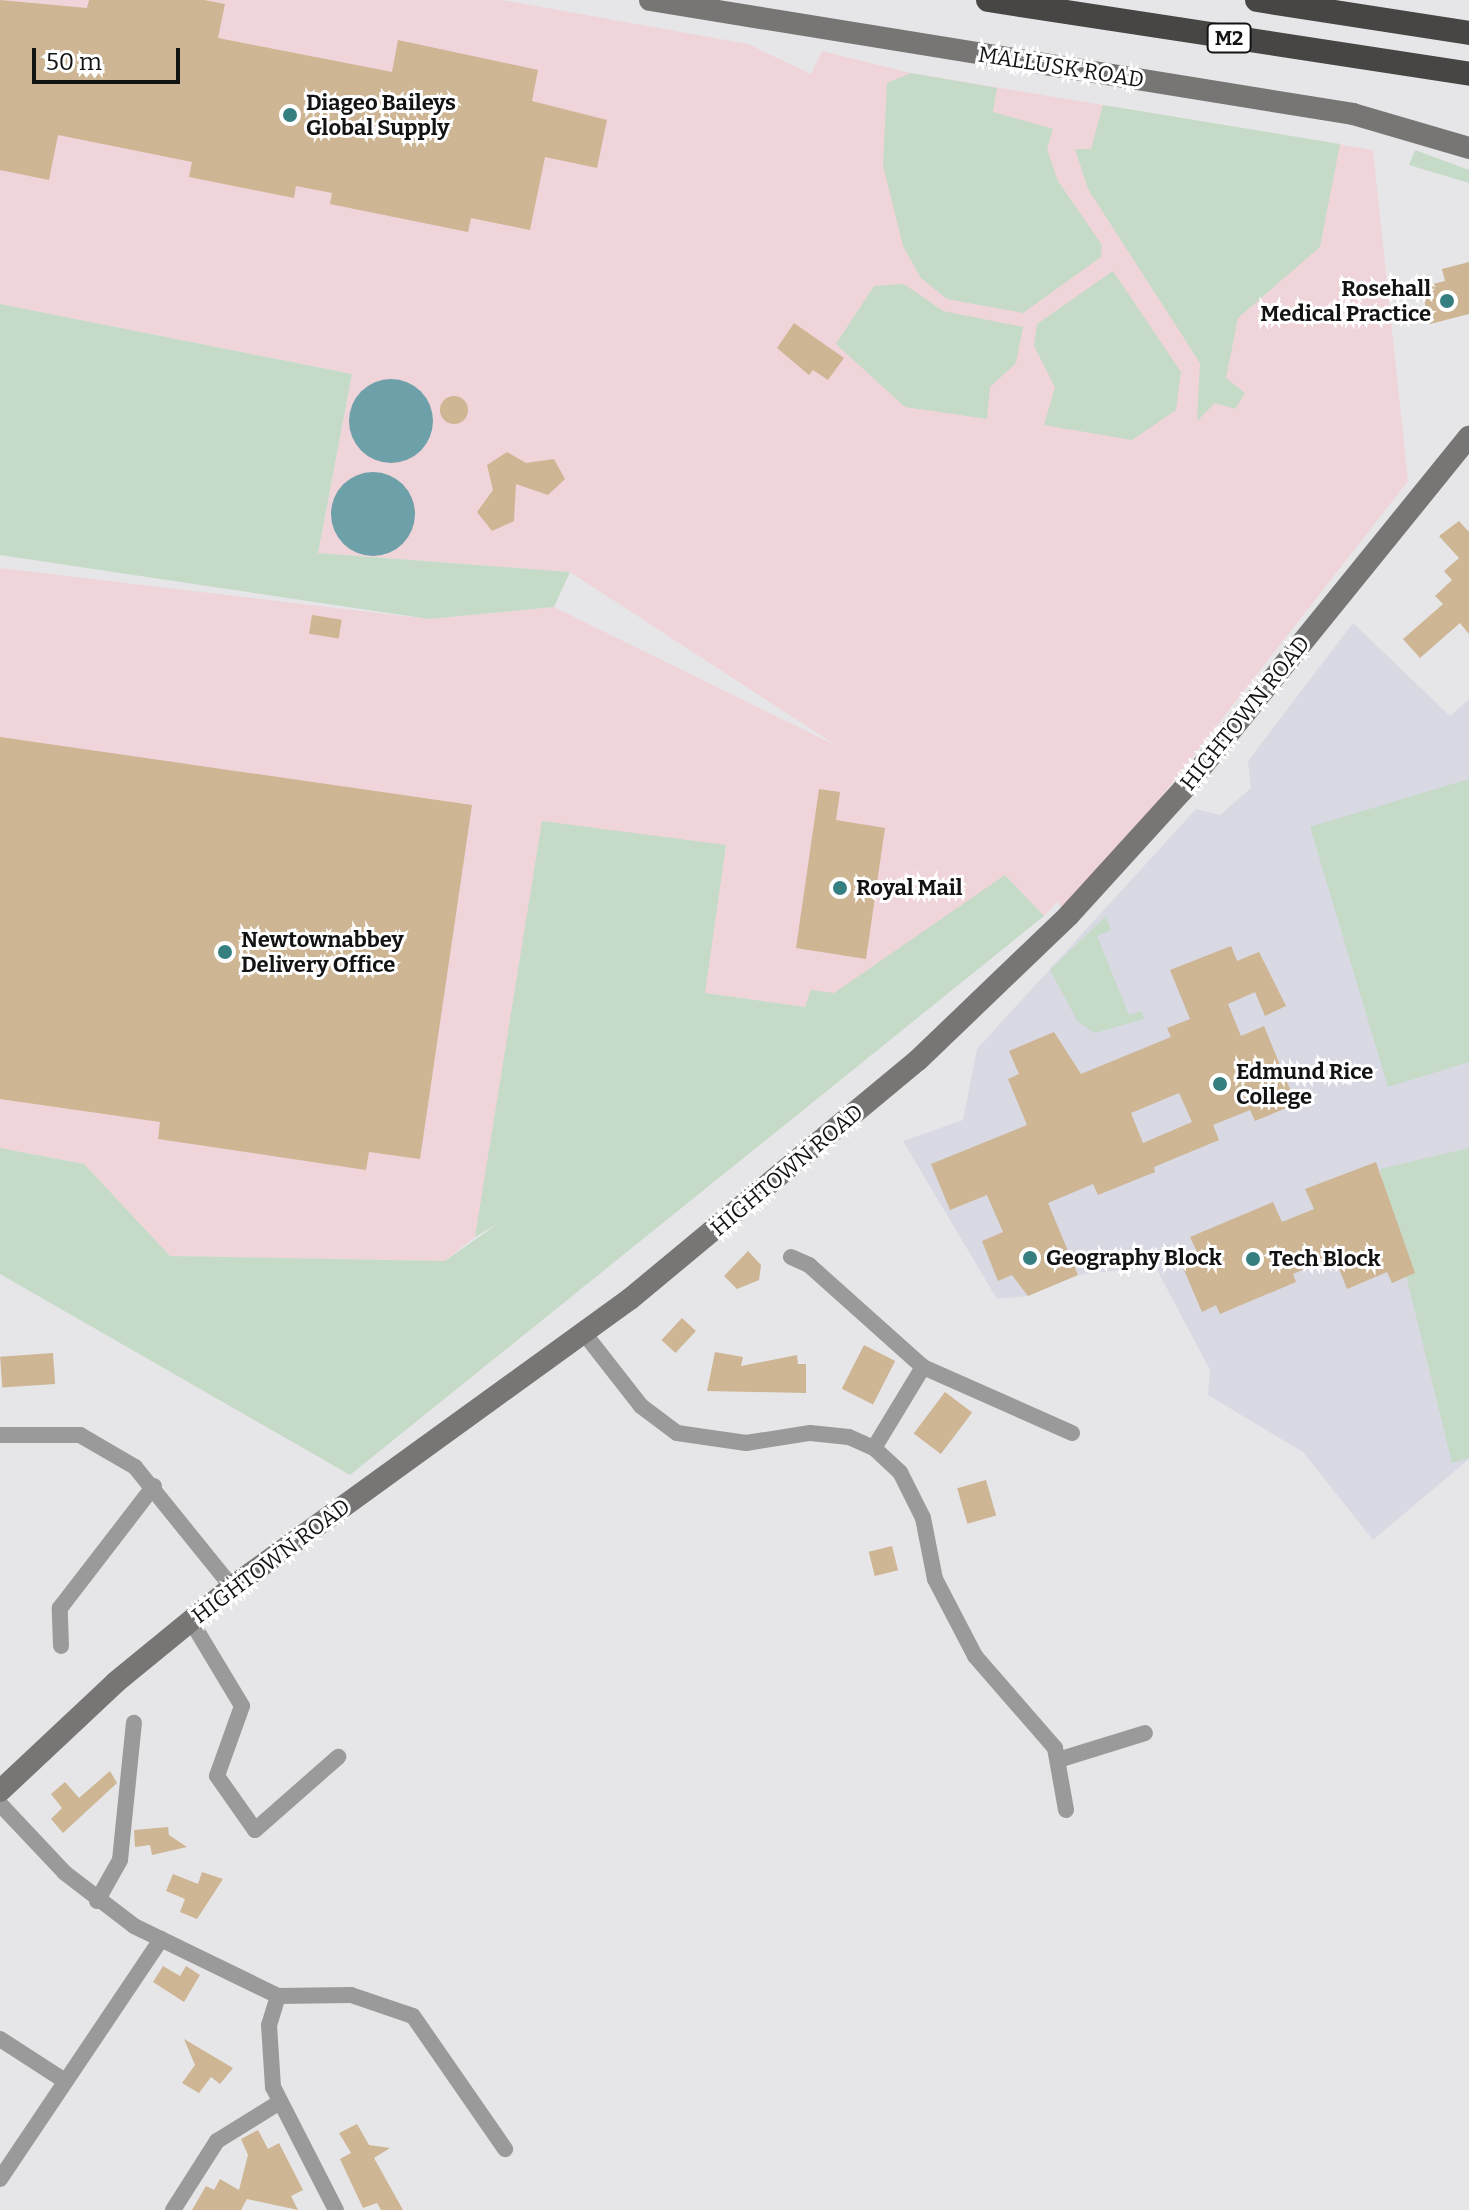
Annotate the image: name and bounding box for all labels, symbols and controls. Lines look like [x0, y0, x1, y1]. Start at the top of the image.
road number: M2 [1205, 22, 1253, 54]
scale bar [36, 32, 184, 82]
street label: MALLUSK ROAD [976, 41, 1146, 93]
text: 50 m [46, 48, 102, 76]
place label: Diageo Baileys Global Supply [306, 89, 456, 140]
marker: Diageo Baileys Global Supply [281, 106, 299, 124]
place label: Rosehall Medical Practice [1260, 275, 1431, 326]
marker: Rosehall Medical Practice [1438, 292, 1456, 310]
street label: HIGHTOWN ROAD [1175, 631, 1315, 795]
place label: Royal Mail [856, 875, 963, 901]
marker: Royal Mail [831, 879, 849, 897]
place label: Newtownabbey Delivery Office [241, 926, 404, 978]
marker: Newtownabbey Delivery Office [216, 943, 234, 961]
place label: Edmund Rice College [1236, 1058, 1373, 1110]
marker: Edmund Rice College [1211, 1075, 1229, 1093]
street label: HIGHTOWN ROAD [706, 1099, 868, 1241]
place label: Geography Block [1046, 1245, 1222, 1271]
place label: Tech Block [1269, 1246, 1381, 1272]
marker: Geography Block [1021, 1249, 1039, 1267]
marker: Tech Block [1244, 1250, 1262, 1268]
street label: HIGHTOWN ROAD [187, 1493, 355, 1629]

